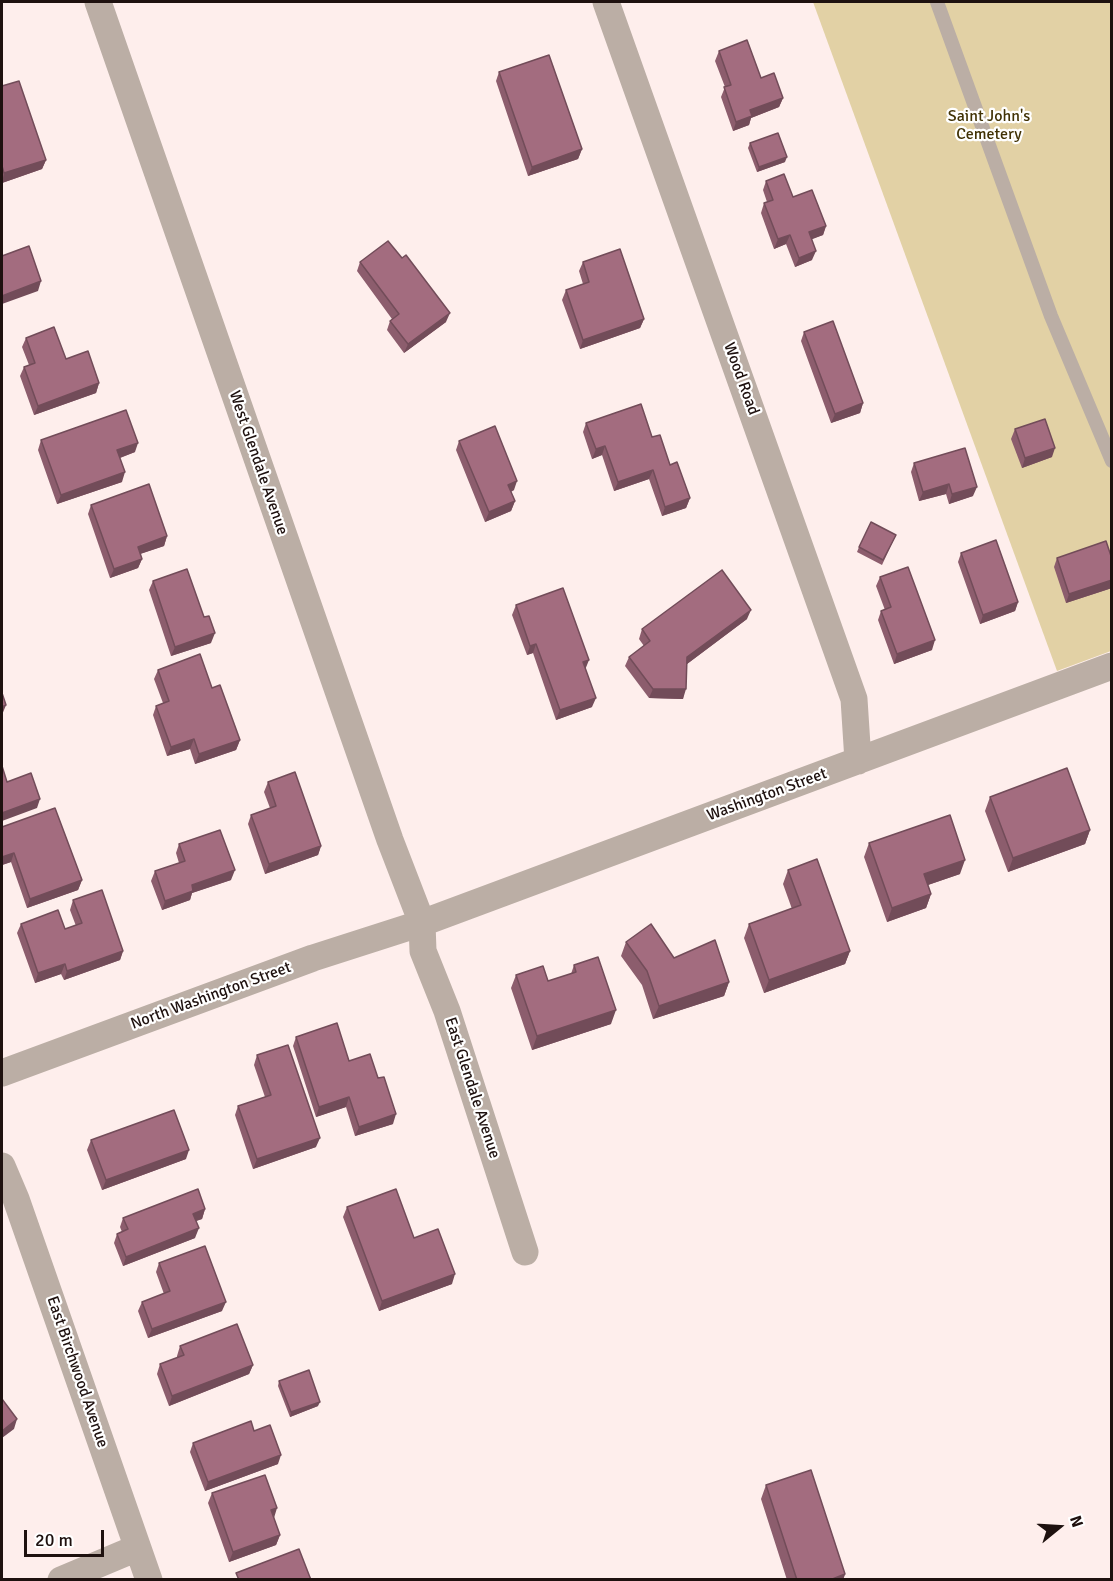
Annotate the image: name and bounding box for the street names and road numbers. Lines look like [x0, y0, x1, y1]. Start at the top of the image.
street label: Wood Road [719, 340, 763, 418]
street label: West Glendale Avenue [224, 388, 292, 538]
street label: Washington Street [704, 764, 830, 826]
street label: North Washington Street [128, 958, 294, 1034]
street label: East Glendale Avenue [440, 1015, 504, 1161]
street label: East Birchwood Avenue [42, 1294, 112, 1450]

